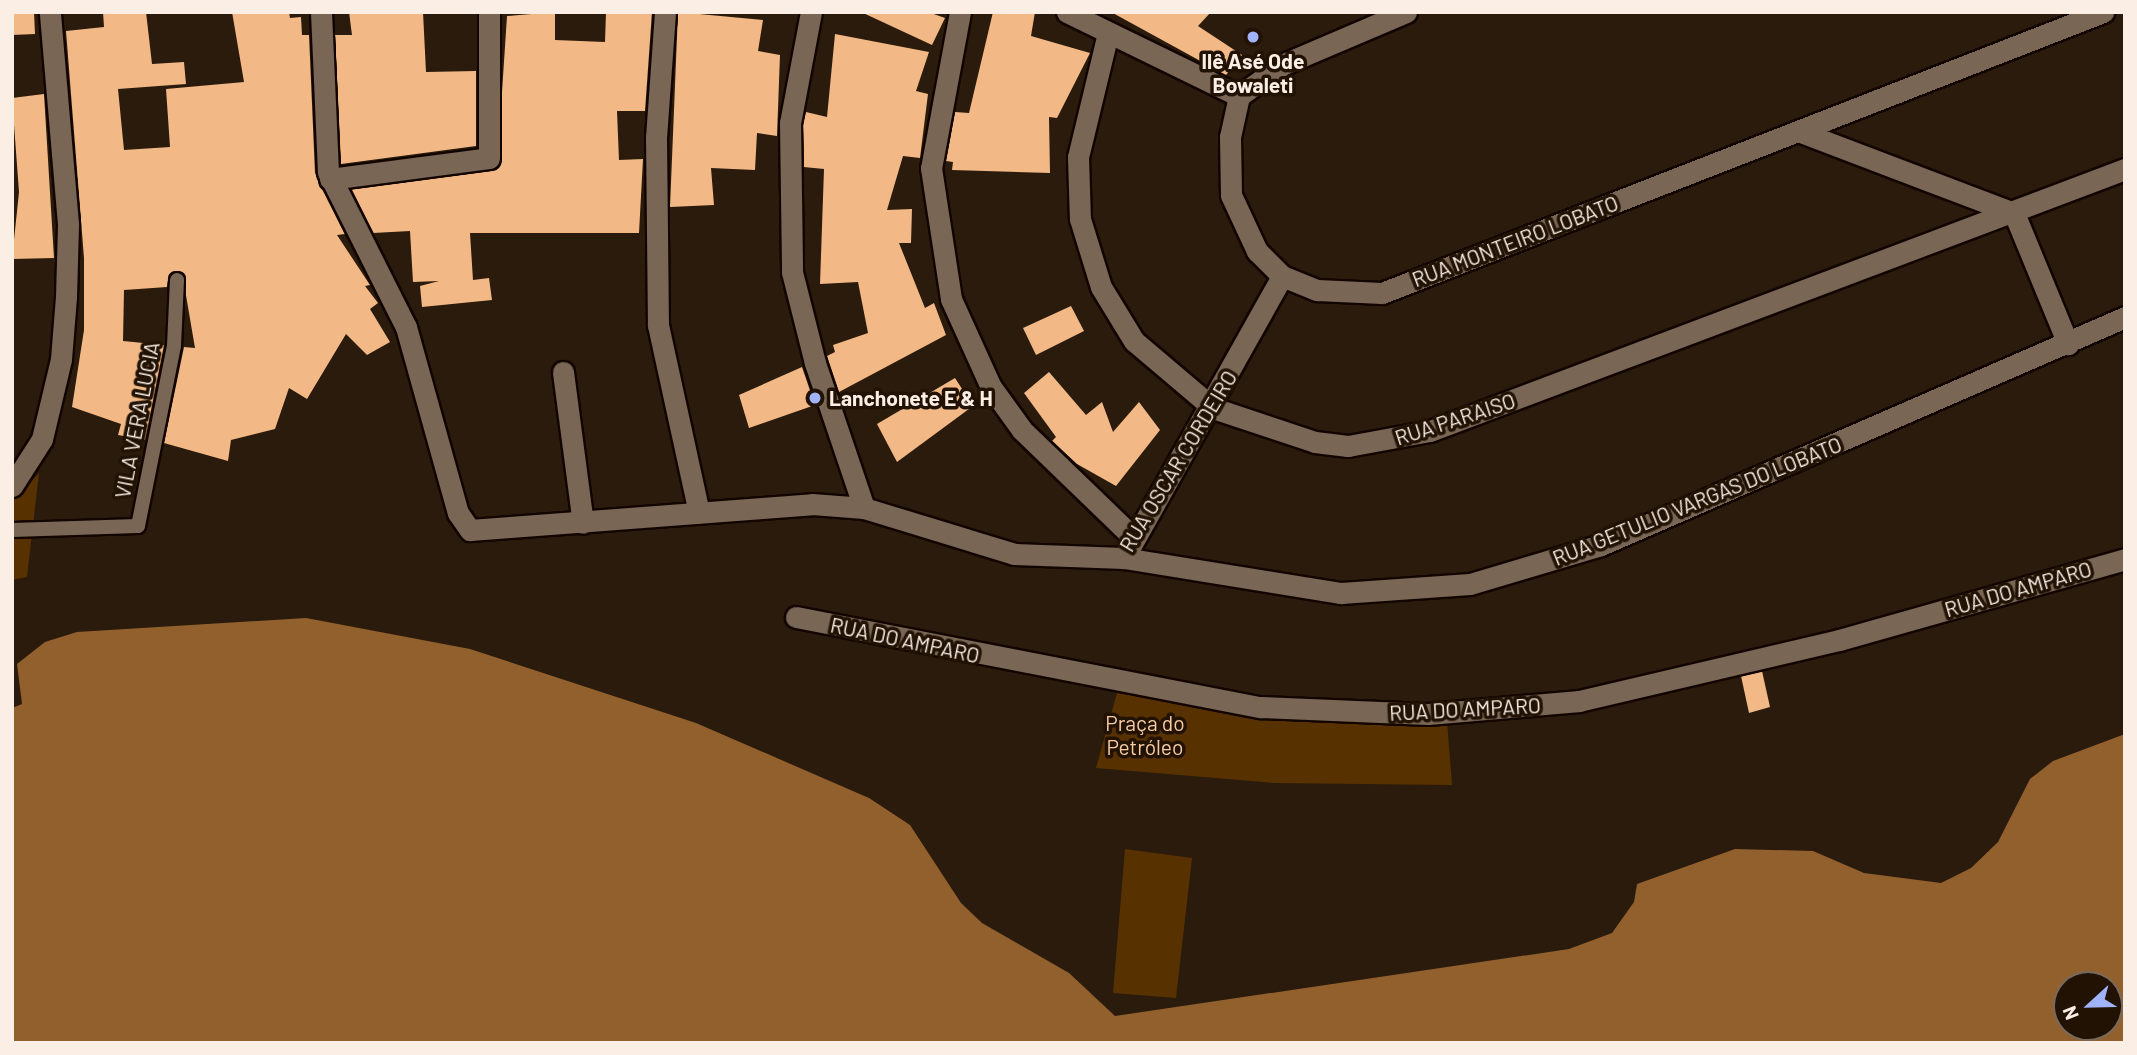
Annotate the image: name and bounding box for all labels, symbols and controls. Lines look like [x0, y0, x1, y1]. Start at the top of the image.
marker: Ilê Asé Ode Bowaleti [1245, 29, 1261, 45]
place label: Ilê Asé Ode Bowaleti [1202, 48, 1304, 98]
street label: RUA MONTEIRO LOBATO [1408, 190, 1622, 292]
street label: VILA VERA LUCIA [109, 340, 165, 500]
street label: RUA OSCAR CORDEIRO [1114, 366, 1242, 556]
place label: Lanchonete E & H [829, 385, 993, 411]
street label: RUA PARAISO [1392, 388, 1518, 450]
marker: Lanchonete E & H [807, 390, 823, 406]
street label: RUA GETULIO VARGAS DO LOBATO [1549, 431, 1845, 571]
street label: RUA DO AMPARO [1942, 556, 2094, 622]
street label: RUA DO AMPARO [828, 612, 982, 668]
street label: RUA DO AMPARO [1389, 692, 1541, 726]
park label: Praça do Petróleo [1105, 710, 1185, 760]
north arrow [2053, 971, 2123, 1041]
text: N [2057, 1003, 2083, 1023]

